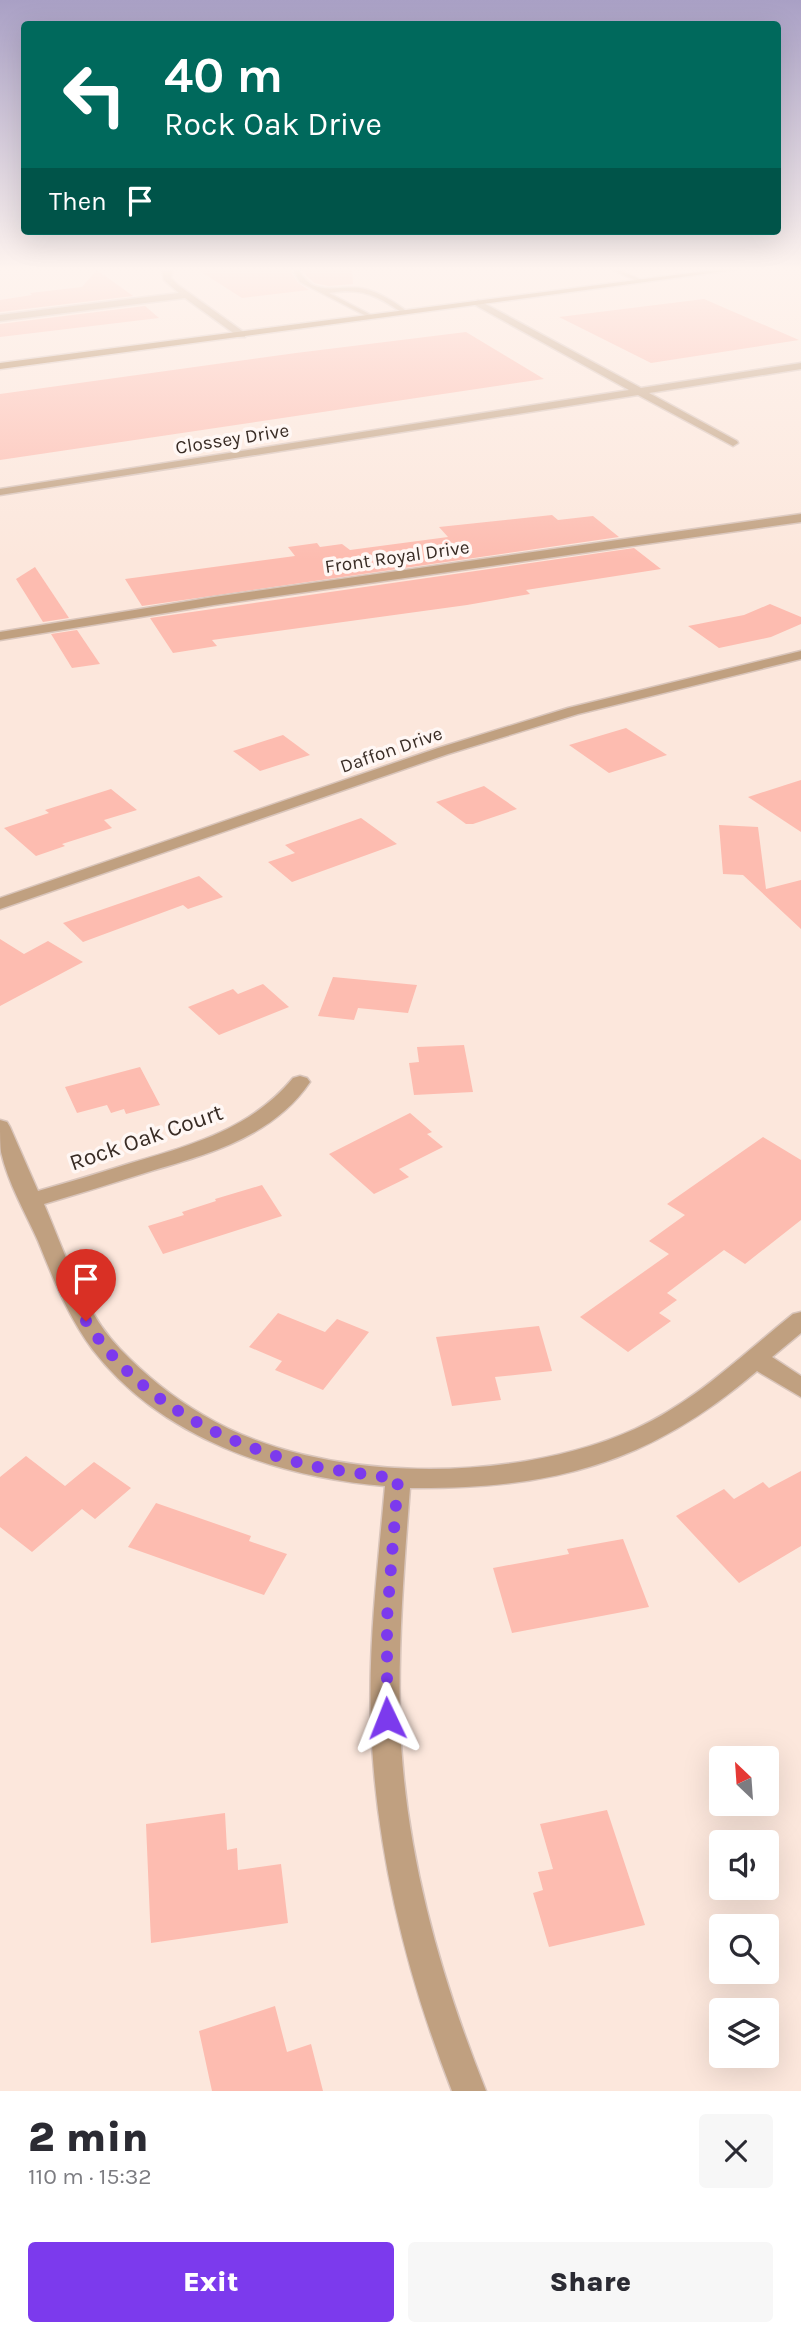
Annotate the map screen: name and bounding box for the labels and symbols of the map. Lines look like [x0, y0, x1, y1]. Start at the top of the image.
street label: Clossey Drive [174, 419, 291, 459]
street label: Front Royal Drive [323, 536, 471, 578]
street label: Daffon Drive [337, 722, 445, 778]
street label: Rock Oak Court [66, 1098, 227, 1176]
pin [56, 1249, 116, 1321]
position arrow [350, 1681, 424, 1755]
north arrow [709, 1746, 779, 1816]

